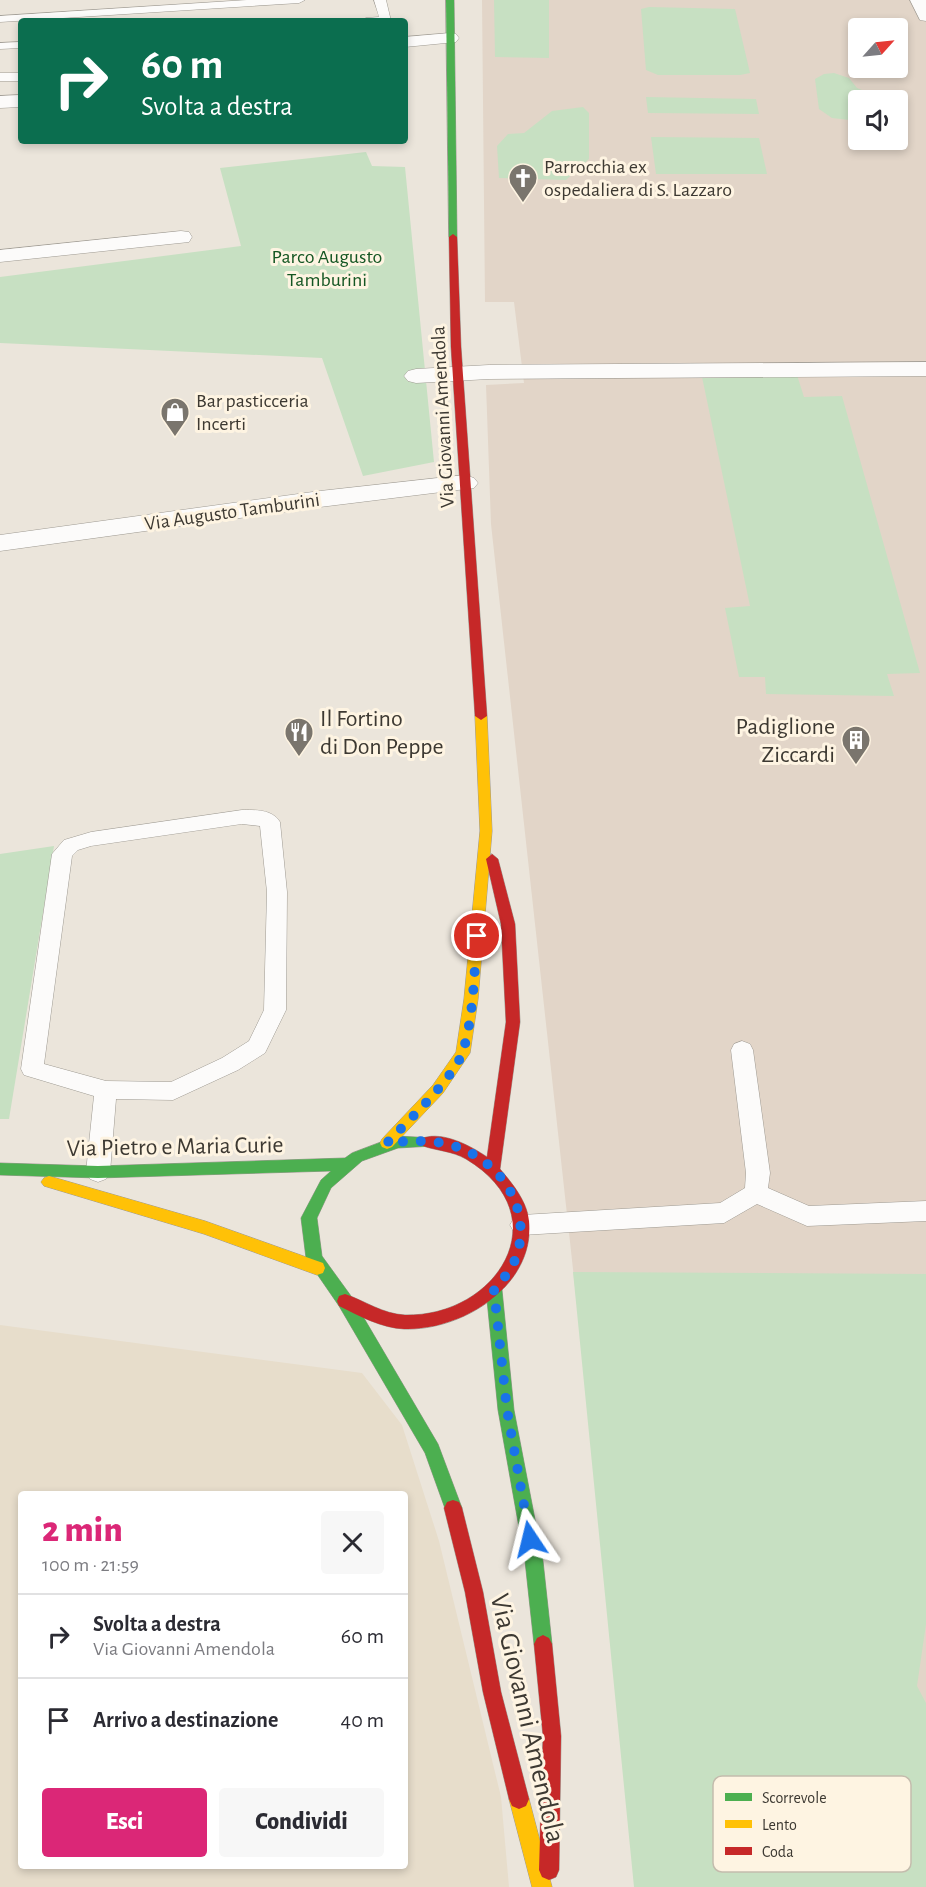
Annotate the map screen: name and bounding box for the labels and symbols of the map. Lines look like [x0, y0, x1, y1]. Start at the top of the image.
north arrow [848, 18, 908, 78]
place label: Parrocchia ex ospedaliera di S. Lazzaro [544, 157, 732, 200]
church icon: Parrocchia ex ospedaliera di S. Lazzaro [507, 162, 539, 204]
park label: Parco Augusto Tamburini [272, 247, 382, 290]
street label: Via Giovanni Amendola [428, 326, 458, 508]
place label: Bar pasticceria Incerti [196, 391, 309, 434]
shop icon: Bar pasticceria Incerti [159, 396, 191, 438]
street label: Via Augusto Tamburini [143, 490, 321, 534]
place label: Il Fortino di Don Peppe [320, 707, 444, 759]
place label: Padiglione Ziccardi [735, 715, 835, 767]
restaurant icon: Il Fortino di Don Peppe [283, 716, 315, 758]
building icon: Padiglione Ziccardi [840, 724, 872, 766]
pin [451, 910, 502, 961]
street label: Via Pietro e Maria Curie [66, 1133, 284, 1161]
position arrow [498, 1507, 562, 1571]
street label: Via Giovanni Amendola [485, 1591, 569, 1846]
legend [713, 1776, 911, 1872]
text: Scorrevole [762, 1790, 827, 1806]
text: Lento [762, 1817, 797, 1833]
text: Coda [762, 1844, 794, 1860]

